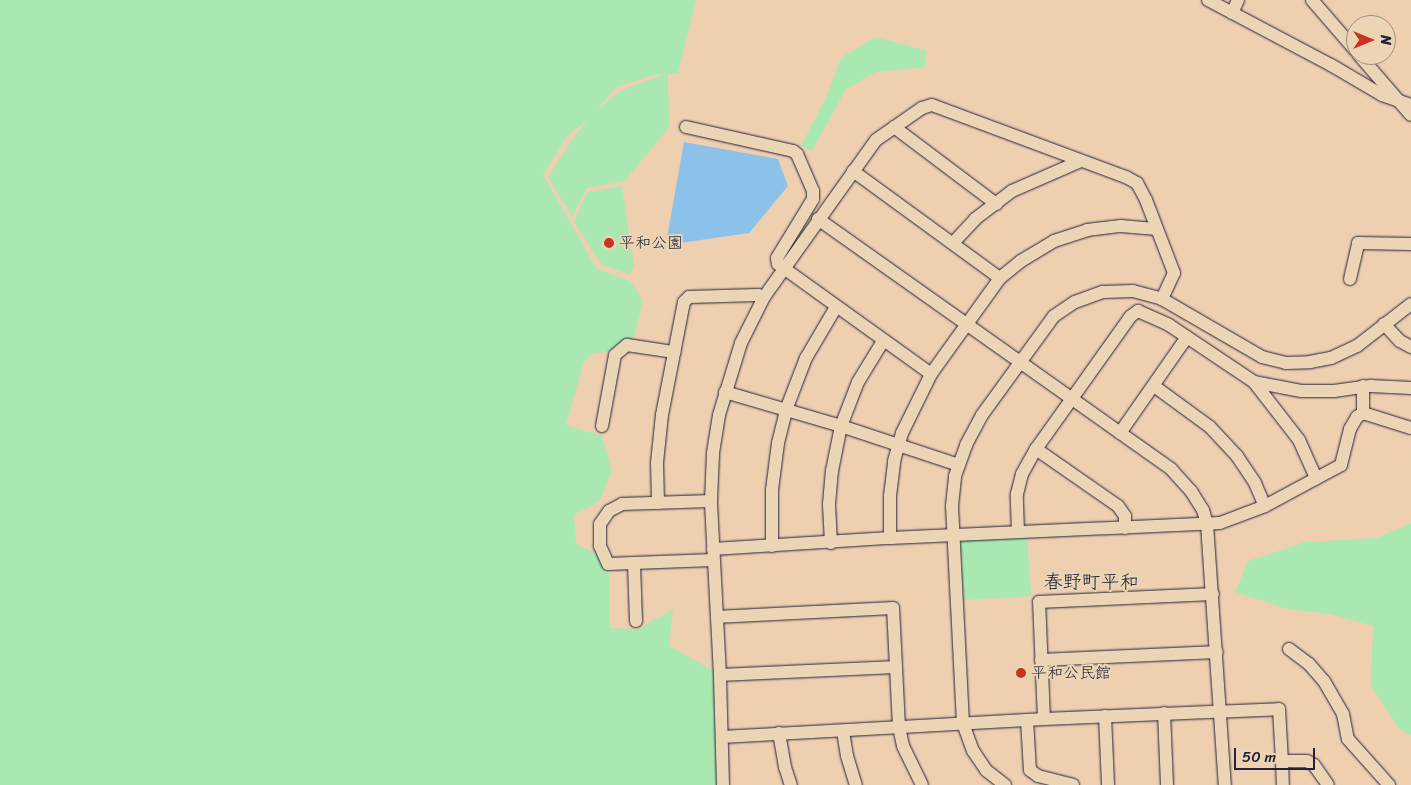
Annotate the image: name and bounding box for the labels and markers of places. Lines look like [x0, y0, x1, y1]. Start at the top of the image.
place label: 平和公園 [619, 233, 683, 253]
marker: 平和公園 [603, 237, 615, 249]
place label: 平和公民館 [1031, 663, 1111, 683]
marker: 平和公民館 [1015, 667, 1027, 679]

